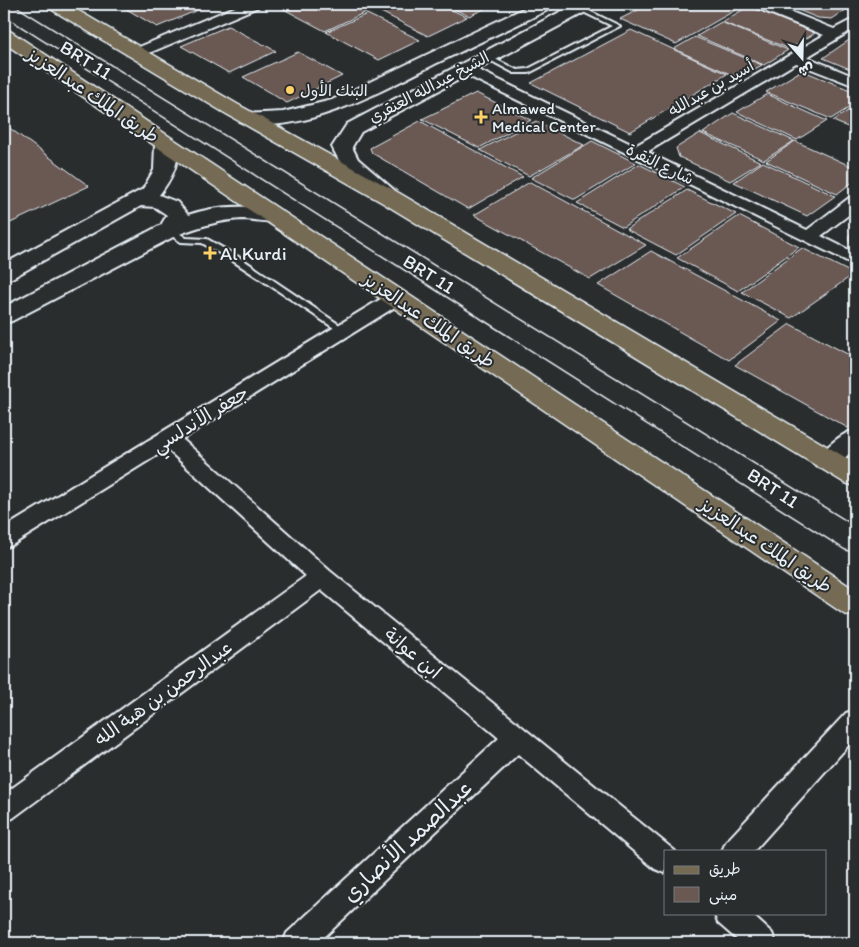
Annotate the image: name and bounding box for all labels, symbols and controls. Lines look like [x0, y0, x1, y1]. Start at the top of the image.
north arrow [776, 32, 826, 82]
street label: BRT 11 [56, 35, 116, 85]
street label: طريق الملك عبدالعزيز [21, 41, 164, 148]
street label: الشيخ عبدالله العنقري [366, 47, 493, 129]
street label: أسيد بن عبدالله [665, 56, 757, 120]
text: ش [796, 59, 816, 80]
place label: البنك الأول [300, 80, 368, 101]
marker: البنك الأول [284, 84, 296, 96]
place label: Almawed Medical Center [492, 99, 596, 136]
marker: Almawed Medical Center [474, 110, 488, 124]
street label: شارع النقرة [622, 139, 697, 190]
place label: Al Kurdi [220, 242, 287, 265]
marker: Al Kurdi [204, 247, 216, 259]
street label: BRT 11 [399, 249, 459, 299]
street label: طريق الملك عبدالعزيز [357, 266, 500, 373]
street label: جعفر الأندلسي [147, 379, 255, 462]
street label: BRT 11 [743, 463, 803, 513]
street label: طريق الملك عبدالعزيز [694, 491, 837, 598]
street label: ابن عوانة [380, 623, 446, 683]
street label: عبدالرحمن بن هبة الله [90, 635, 236, 751]
street label: عبدالصمد الأنصاري [335, 773, 479, 910]
legend [664, 850, 826, 914]
text: طريق [709, 860, 741, 878]
text: مبنى [709, 886, 737, 905]

